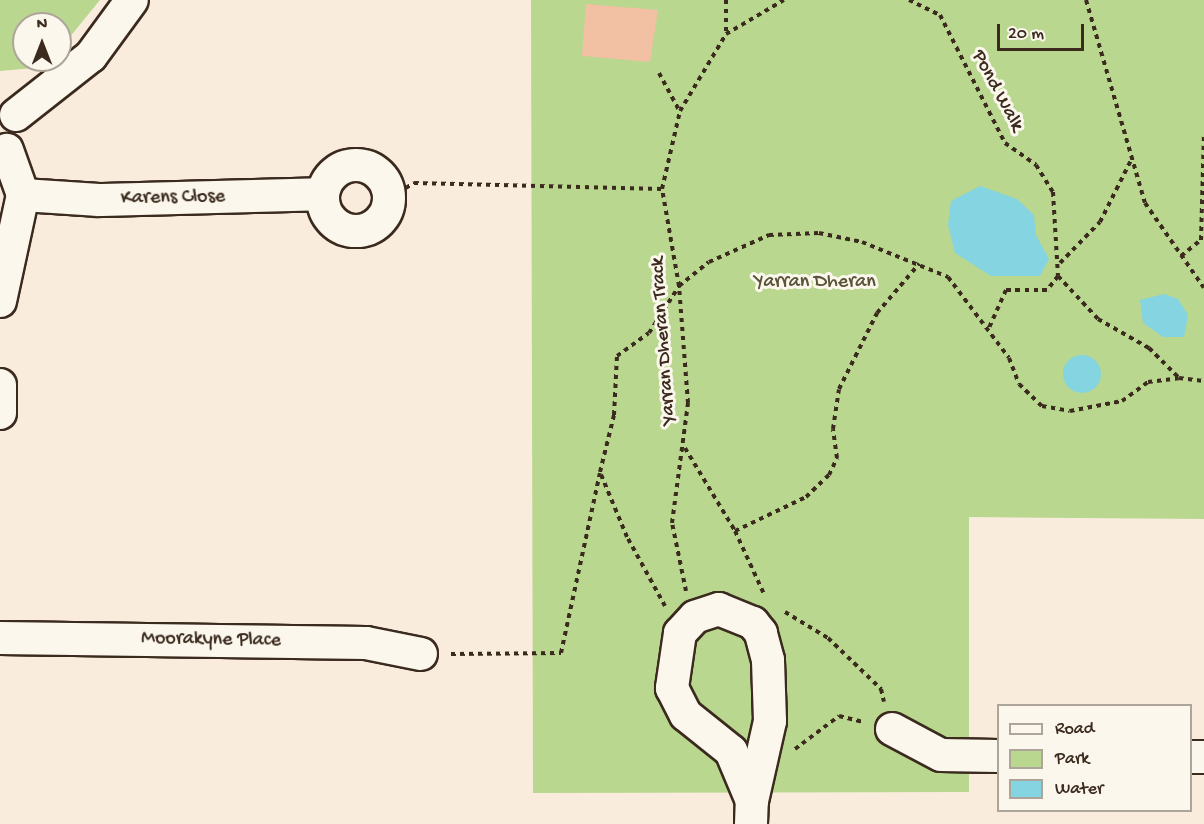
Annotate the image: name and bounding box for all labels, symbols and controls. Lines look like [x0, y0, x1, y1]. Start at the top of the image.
north arrow [12, 12, 72, 72]
scale bar [1000, 12, 1087, 50]
text: N [37, 16, 47, 35]
text: 20 m [1008, 24, 1044, 45]
street label: Pond Walk [966, 46, 1028, 136]
street label: Karens Close [121, 185, 225, 211]
street label: Yarran Dheran Track [646, 256, 682, 426]
park label: Yarran Dheran [754, 270, 876, 294]
street label: Moorakyne Place [141, 627, 281, 653]
legend [997, 704, 1192, 812]
text: Road [1055, 719, 1094, 740]
text: Park [1055, 749, 1089, 770]
text: Water [1055, 779, 1103, 800]

